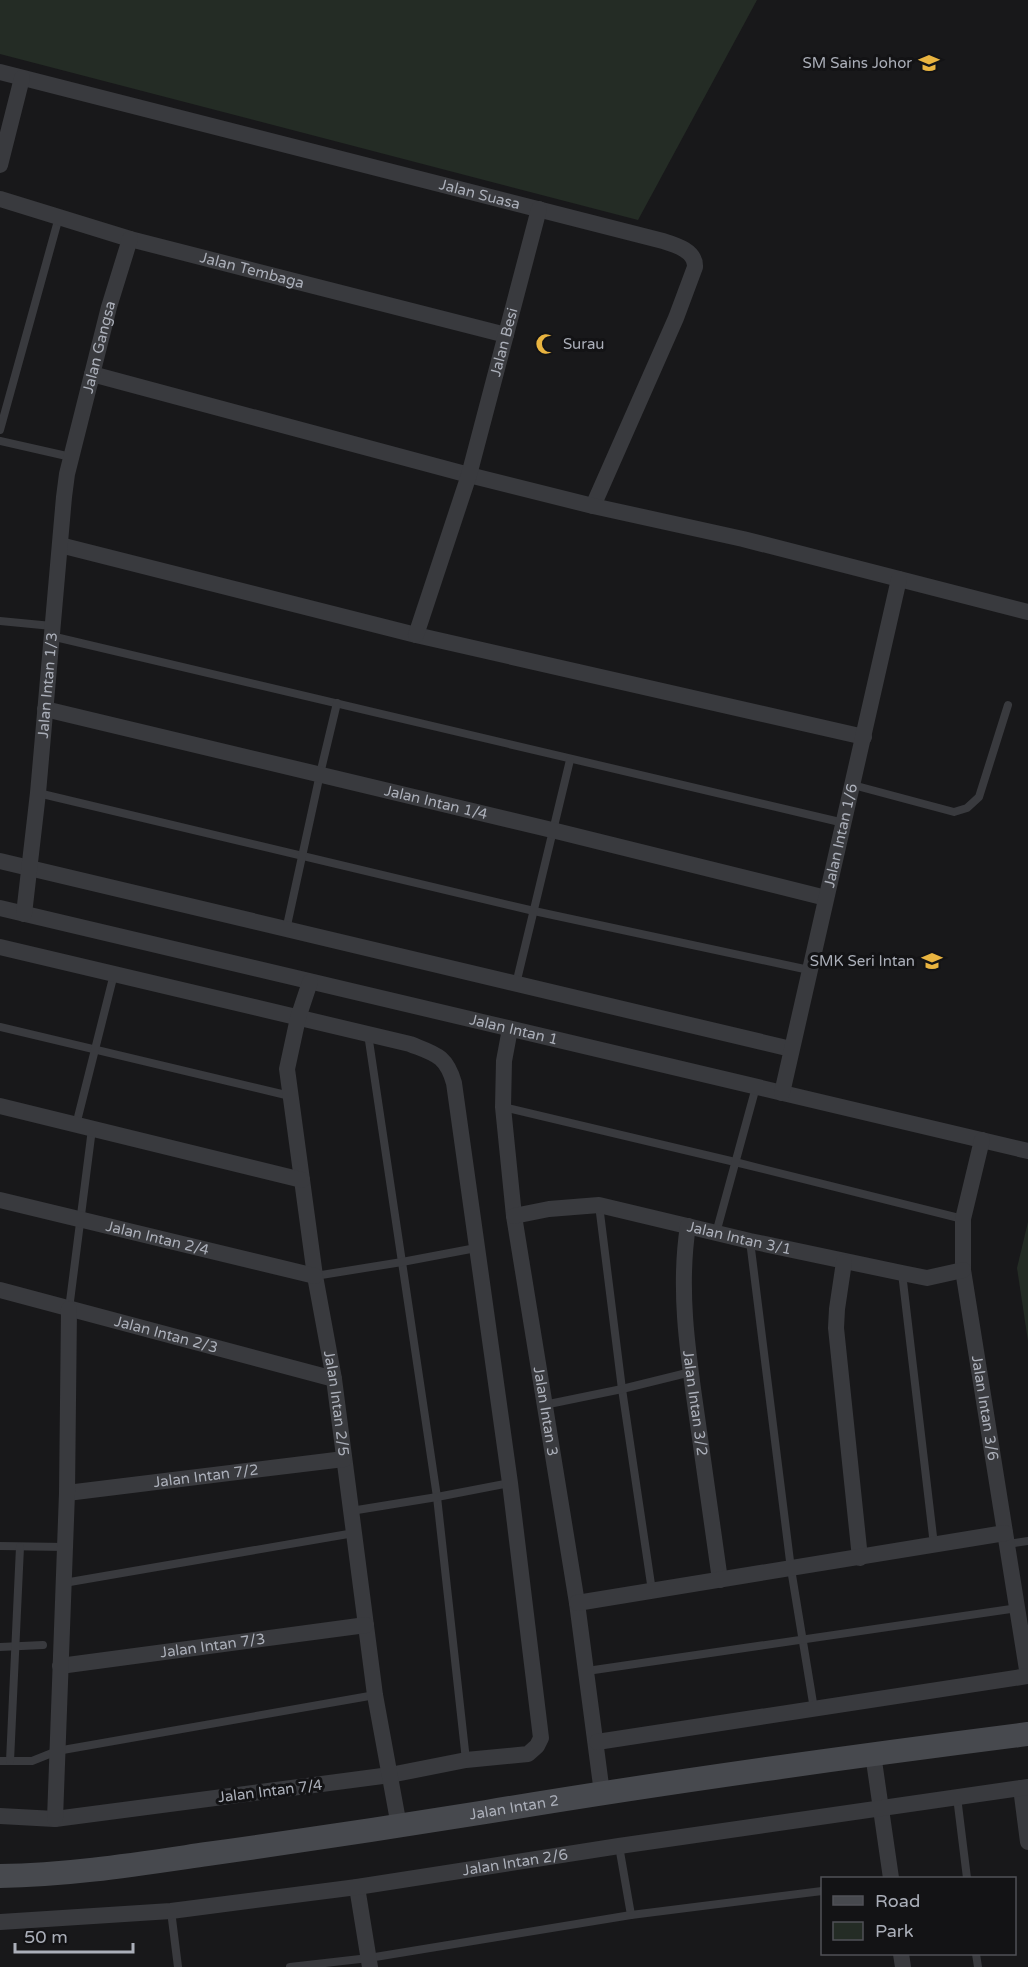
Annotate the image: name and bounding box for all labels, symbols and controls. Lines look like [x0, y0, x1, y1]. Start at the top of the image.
school or university icon: SM Sains Johor [917, 51, 941, 75]
place label: SM Sains Johor [803, 54, 912, 72]
street label: Jalan Suasa [437, 175, 522, 213]
street label: Jalan Tembaga [198, 248, 306, 292]
street label: Jalan Gangsa [79, 299, 119, 395]
street label: Jalan Besi [486, 306, 522, 378]
mosque icon: Surau [534, 332, 558, 356]
place label: Surau [563, 335, 605, 353]
street label: Jalan Intan 1/3 [34, 631, 61, 739]
street label: Jalan Intan 1/4 [383, 781, 489, 823]
street label: Jalan Intan 1/6 [820, 782, 861, 890]
school or university icon: SMK Seri Intan [920, 949, 944, 973]
place label: SMK Seri Intan [810, 952, 915, 970]
street label: Jalan Intan 1 [468, 1010, 560, 1049]
street label: Jalan Intan 2/4 [104, 1217, 211, 1259]
street label: Jalan Intan 3/1 [685, 1217, 793, 1258]
street label: Jalan Intan 2/3 [112, 1312, 220, 1357]
street label: Jalan Intan 2/5 [320, 1349, 353, 1457]
street label: Jalan Intan 3/2 [679, 1349, 711, 1457]
street label: Jalan Intan 3/6 [968, 1354, 1002, 1462]
street label: Jalan Intan 3 [530, 1365, 562, 1457]
street label: Jalan Intan 7/2 [152, 1461, 260, 1491]
street label: Jalan Intan 7/3 [159, 1630, 266, 1662]
street label: Jalan Intan 7/4 [217, 1776, 323, 1806]
street label: Jalan Intan 2 [468, 1791, 560, 1824]
street label: Jalan Intan 2/6 [461, 1845, 569, 1879]
legend [821, 1877, 1016, 1955]
text: Road [875, 1890, 920, 1912]
scale bar [15, 1916, 134, 1954]
text: Park [875, 1920, 914, 1942]
text: 50 m [24, 1926, 68, 1948]

